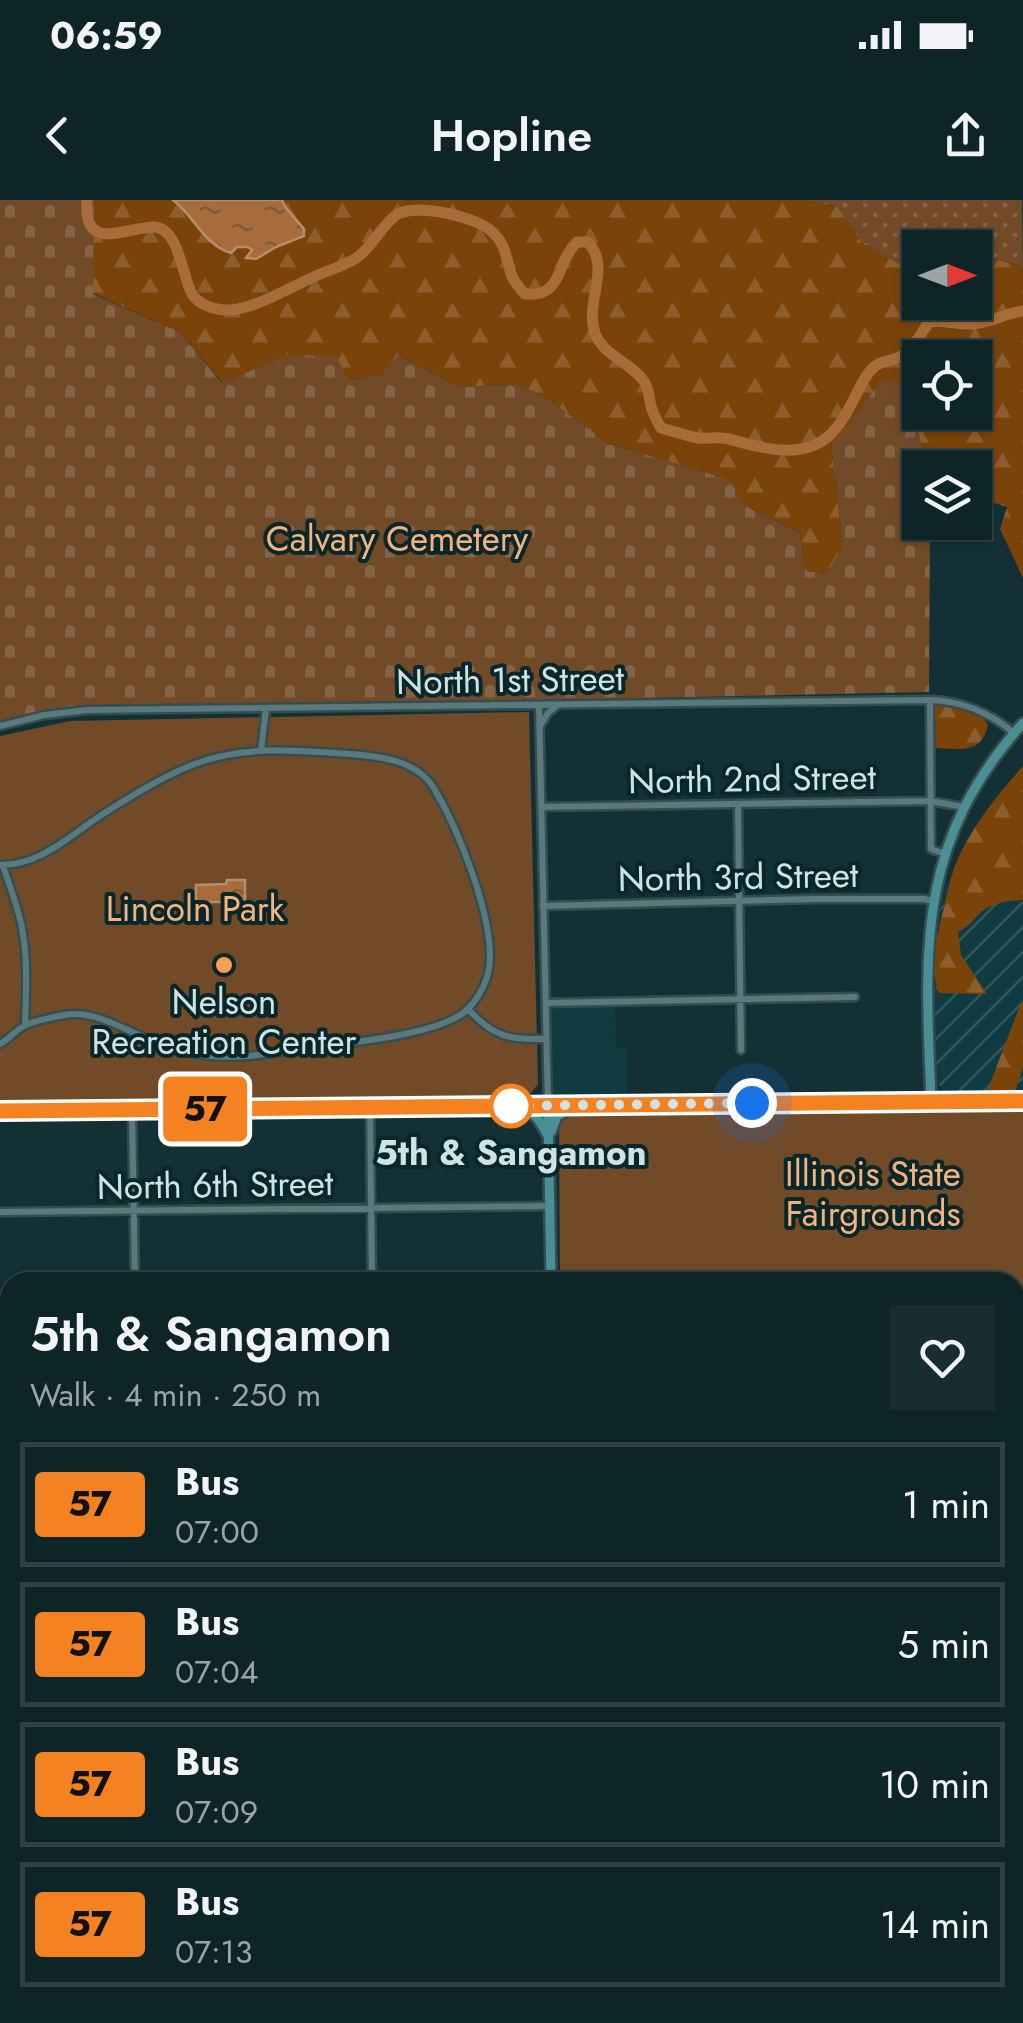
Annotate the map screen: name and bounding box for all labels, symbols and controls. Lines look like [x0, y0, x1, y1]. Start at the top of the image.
text: 06:59 [50, 8, 163, 63]
text: Hopline [431, 103, 592, 168]
icon: back [30, 108, 85, 163]
icon: share [938, 108, 993, 163]
north arrow [902, 230, 992, 320]
map controls [902, 230, 992, 540]
button: locate [902, 340, 992, 430]
button: layers [902, 450, 992, 540]
park label: Calvary Cemetery [266, 514, 529, 564]
street label: North 1st Street [396, 653, 625, 707]
street label: North 2nd Street [628, 752, 877, 806]
street label: North 3rd Street [617, 850, 859, 904]
park label: Lincoln Park [106, 884, 285, 934]
marker: Nelson Recreation Center [213, 954, 235, 976]
place label: Nelson Recreation Center [92, 977, 357, 1067]
line badge: 57 [160, 1076, 250, 1142]
your location [727, 1078, 777, 1128]
text: 57 [183, 1084, 227, 1134]
marker: 5th & Sangamon [490, 1085, 532, 1127]
place label: 5th & Sangamon [375, 1128, 647, 1178]
park label: Illinois State Fairgrounds [785, 1149, 961, 1239]
street label: North 6th Street [96, 1158, 334, 1212]
text: 5th & Sangamon [30, 1300, 392, 1369]
button: heart [890, 1305, 995, 1410]
text: Walk · 4 min · 250 m [30, 1372, 321, 1418]
text: Bus [175, 1454, 239, 1509]
text: 1 min [902, 1477, 990, 1532]
text: 57 [68, 1479, 112, 1529]
text: 07:00 [175, 1509, 259, 1555]
text: Bus [175, 1594, 239, 1649]
text: 5 min [898, 1617, 990, 1672]
text: 57 [68, 1619, 112, 1669]
text: 07:04 [175, 1649, 258, 1695]
text: Bus [175, 1734, 239, 1789]
text: 10 min [879, 1757, 990, 1812]
text: 57 [68, 1759, 112, 1809]
text: 07:09 [175, 1789, 258, 1835]
text: Bus [175, 1874, 239, 1929]
text: 14 min [880, 1897, 990, 1952]
text: 57 [68, 1899, 112, 1949]
text: 07:13 [175, 1929, 252, 1975]

